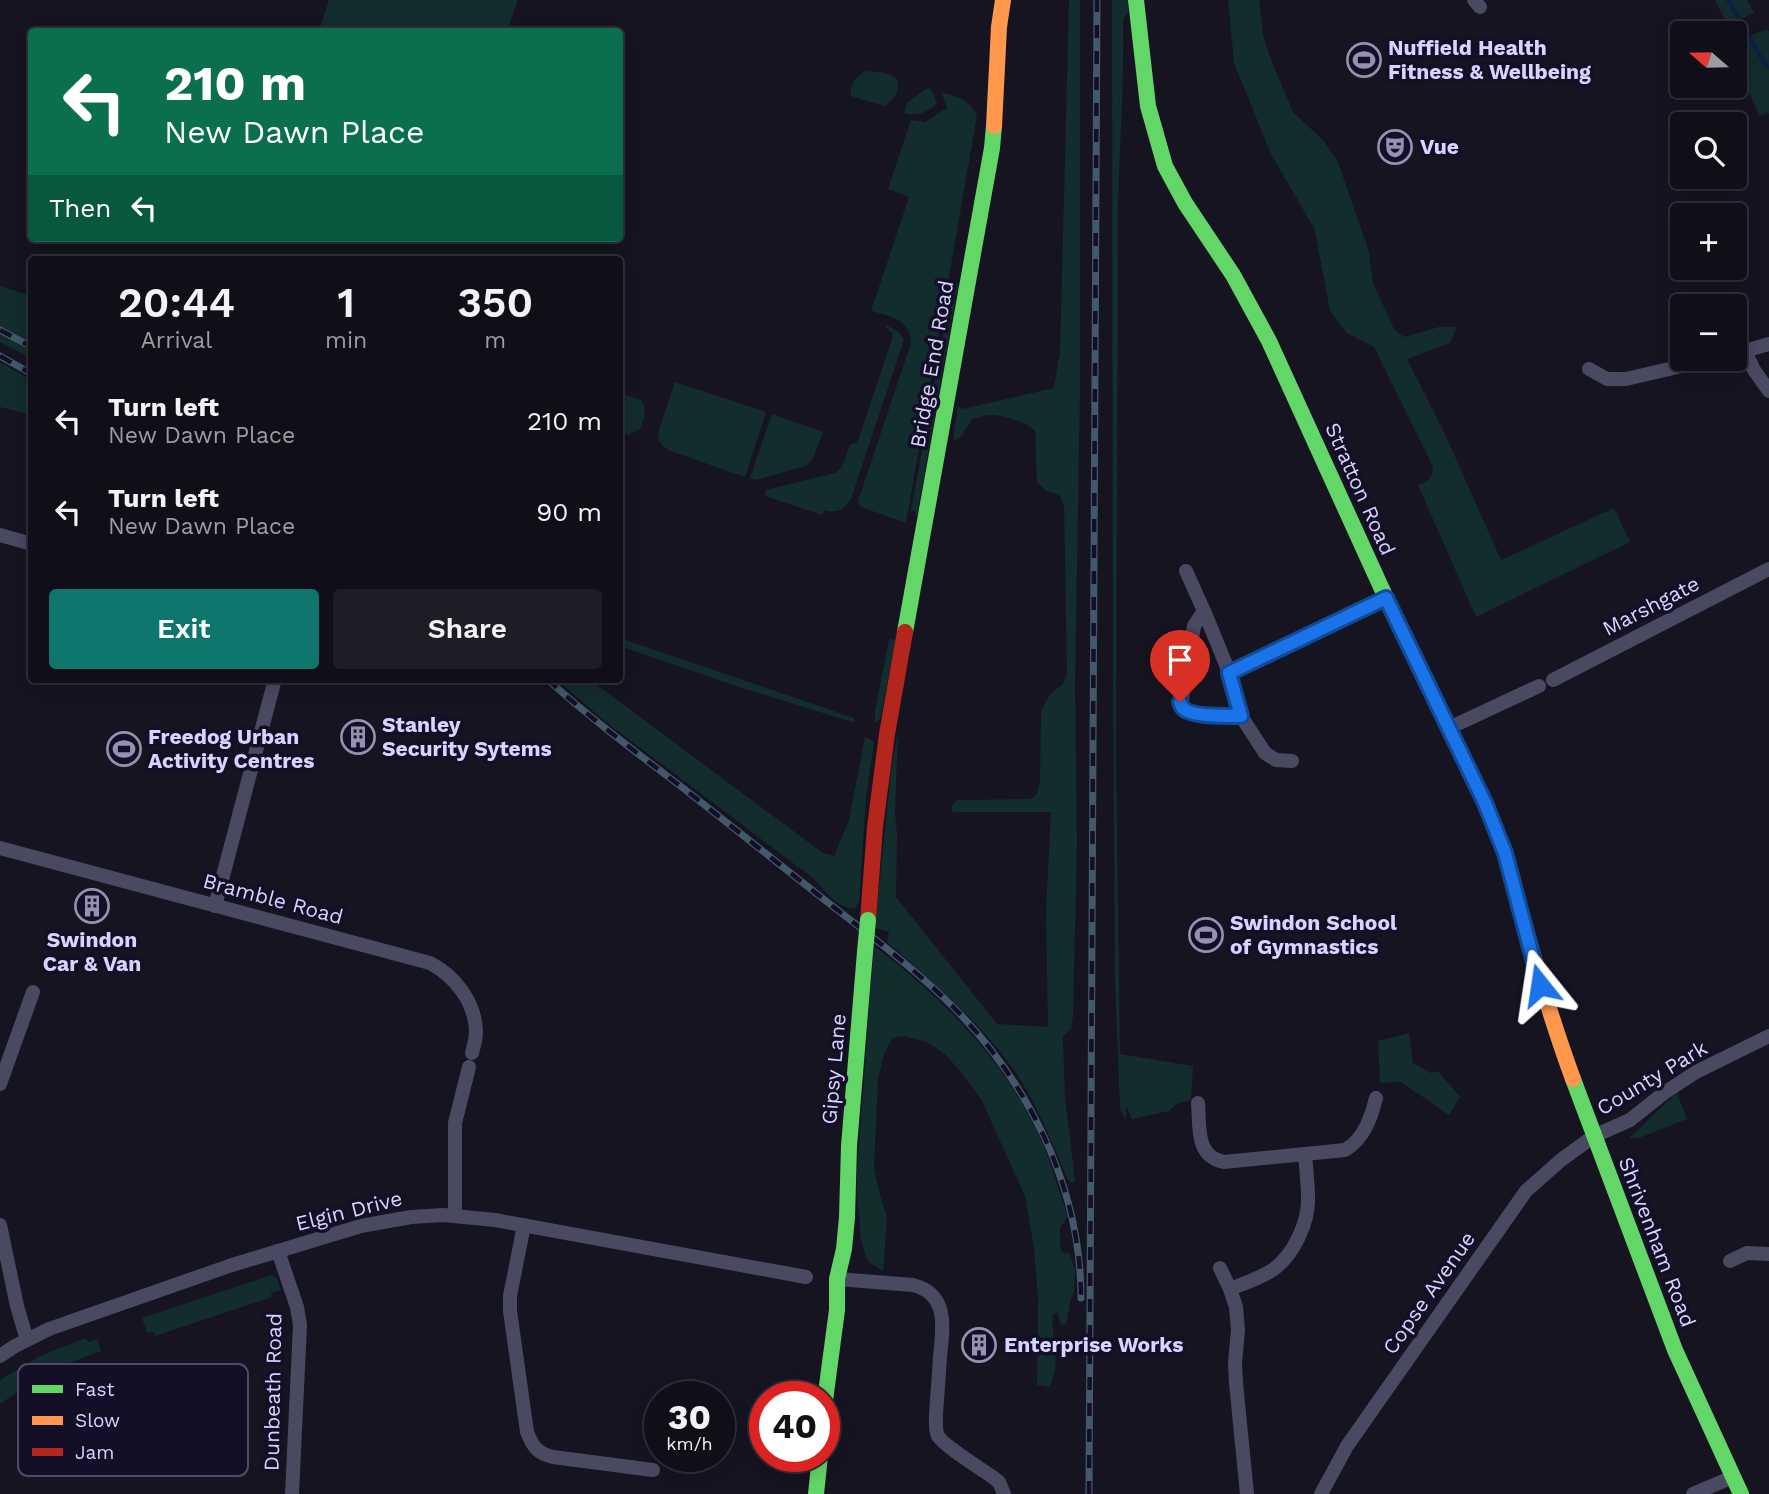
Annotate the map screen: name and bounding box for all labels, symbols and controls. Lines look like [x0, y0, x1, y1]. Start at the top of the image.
north arrow [1670, 21, 1746, 98]
map controls [1670, 21, 1747, 371]
place label: Nuffield Health Fitness & Wellbeing [1388, 35, 1591, 84]
sports icon: Nuffield Health Fitness & Wellbeing [1345, 41, 1383, 79]
text: 210 m [164, 54, 306, 112]
icon: left [49, 56, 140, 147]
button: search [1670, 112, 1747, 189]
text: New Dawn Place [164, 113, 424, 151]
theatre icon: Vue [1376, 128, 1414, 166]
place label: Vue [1420, 134, 1459, 159]
icon: left [125, 189, 163, 227]
text: Then [49, 193, 111, 223]
button: + [1670, 203, 1747, 280]
text: 20:44 [118, 278, 235, 327]
text: 1 [337, 278, 355, 327]
text: 350 [457, 278, 533, 327]
street label: Bridge End Road [904, 278, 959, 450]
button: − [1670, 294, 1747, 371]
text: Arrival [141, 327, 212, 354]
text: min [325, 327, 367, 354]
text: m [484, 327, 506, 354]
text: Turn left [108, 392, 219, 422]
icon: left [49, 402, 87, 440]
text: 210 m [527, 406, 602, 436]
street label: Stratton Road [1320, 419, 1401, 559]
text: New Dawn Place [108, 422, 295, 449]
text: Turn left [108, 483, 219, 513]
icon: left [49, 493, 87, 531]
text: 90 m [536, 497, 602, 527]
text: New Dawn Place [108, 513, 295, 540]
street label: Marshgate [1598, 570, 1703, 641]
button: Exit [49, 589, 319, 669]
button: Share [333, 589, 602, 669]
pin [1150, 630, 1210, 702]
icon: arrive [1161, 641, 1199, 679]
place label: Stanley Security Sytems [382, 712, 552, 761]
building icon: Stanley Security Sytems [339, 718, 377, 756]
place label: Freedog Urban Activity Centres [148, 724, 314, 773]
sports icon: Freedog Urban Activity Centres [105, 730, 143, 768]
street label: Bramble Road [200, 868, 346, 929]
building icon: Swindon Car & Van [73, 887, 111, 925]
place label: Swindon School of Gymnastics [1230, 910, 1397, 959]
sports icon: Swindon School of Gymnastics [1187, 916, 1225, 954]
place label: Swindon Car & Van [43, 927, 141, 976]
position arrow [1503, 948, 1577, 1022]
street label: Gipsy Lane [816, 1012, 851, 1126]
street label: County Park [1592, 1035, 1712, 1120]
street label: Shrivenham Road [1614, 1153, 1701, 1330]
street label: Elgin Drive [293, 1185, 405, 1236]
street label: Copse Avenue [1377, 1227, 1480, 1359]
street label: Dunbeath Road [259, 1313, 286, 1471]
building icon: Enterprise Works [960, 1326, 998, 1364]
place label: Enterprise Works [1004, 1332, 1183, 1357]
legend [18, 1364, 248, 1476]
text: Fast [75, 1378, 114, 1401]
speed limit sign: 40 [749, 1381, 840, 1472]
text: 30 [668, 1396, 711, 1438]
text: Slow [75, 1409, 120, 1432]
text: km/h [666, 1433, 713, 1454]
text: Jam [75, 1441, 114, 1464]

